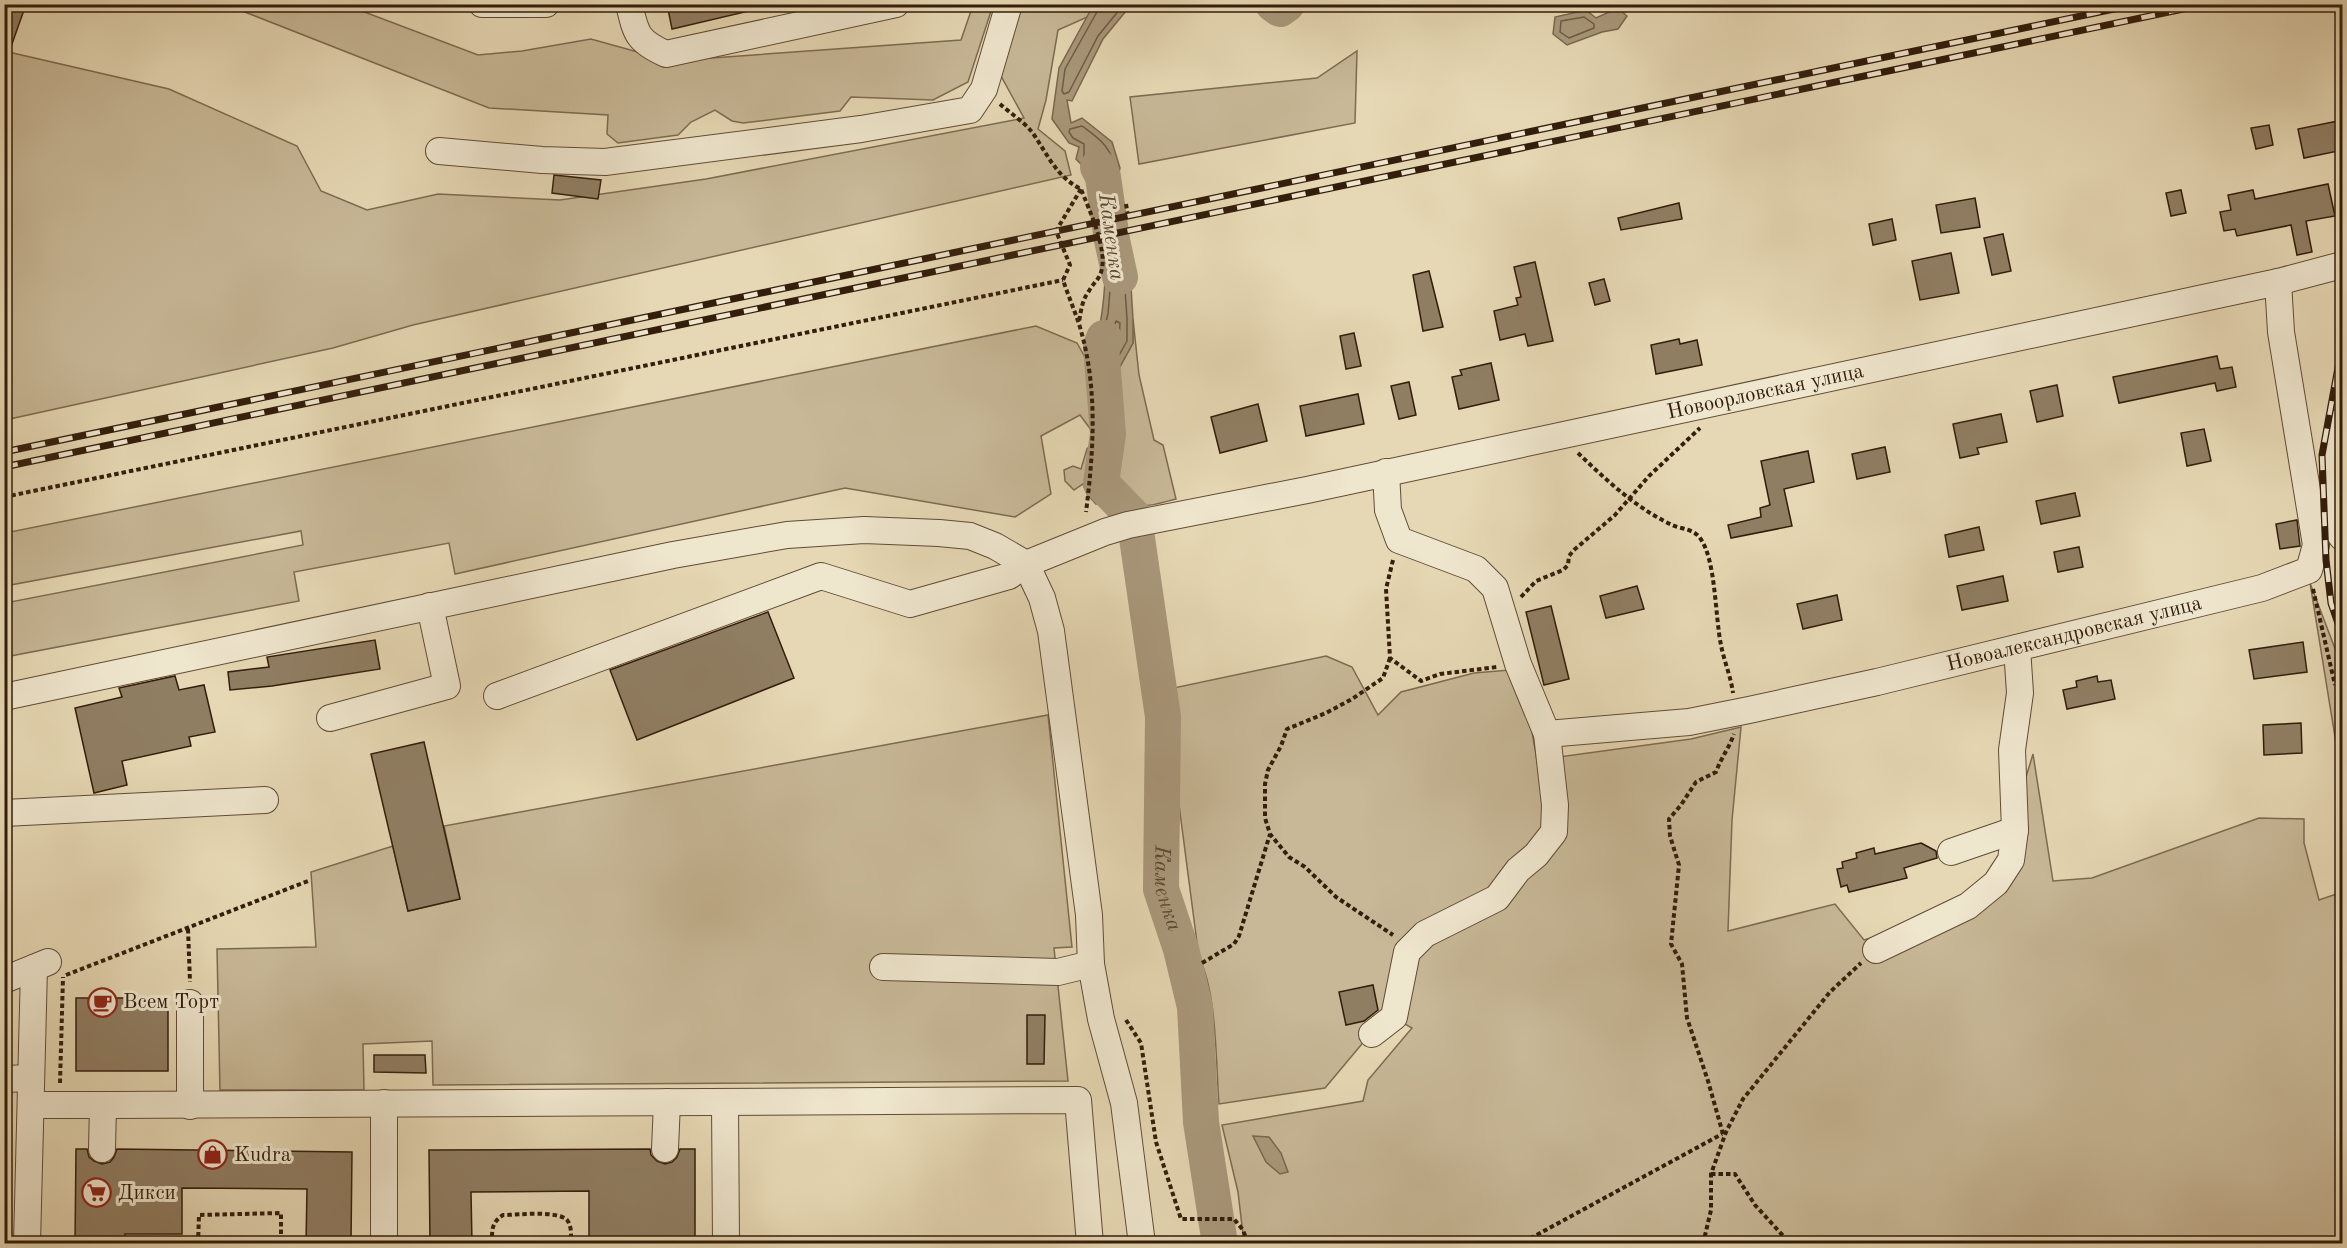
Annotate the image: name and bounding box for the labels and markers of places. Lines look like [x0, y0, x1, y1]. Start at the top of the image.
cafe icon: Всем Торт [86, 986, 118, 1018]
place label: Всем Торт [123, 992, 219, 1013]
shop icon: Kudra [197, 1139, 229, 1171]
place label: Kudra [234, 1145, 291, 1166]
supermarket icon: Дикси [81, 1177, 113, 1209]
place label: Дикси [118, 1183, 176, 1204]

